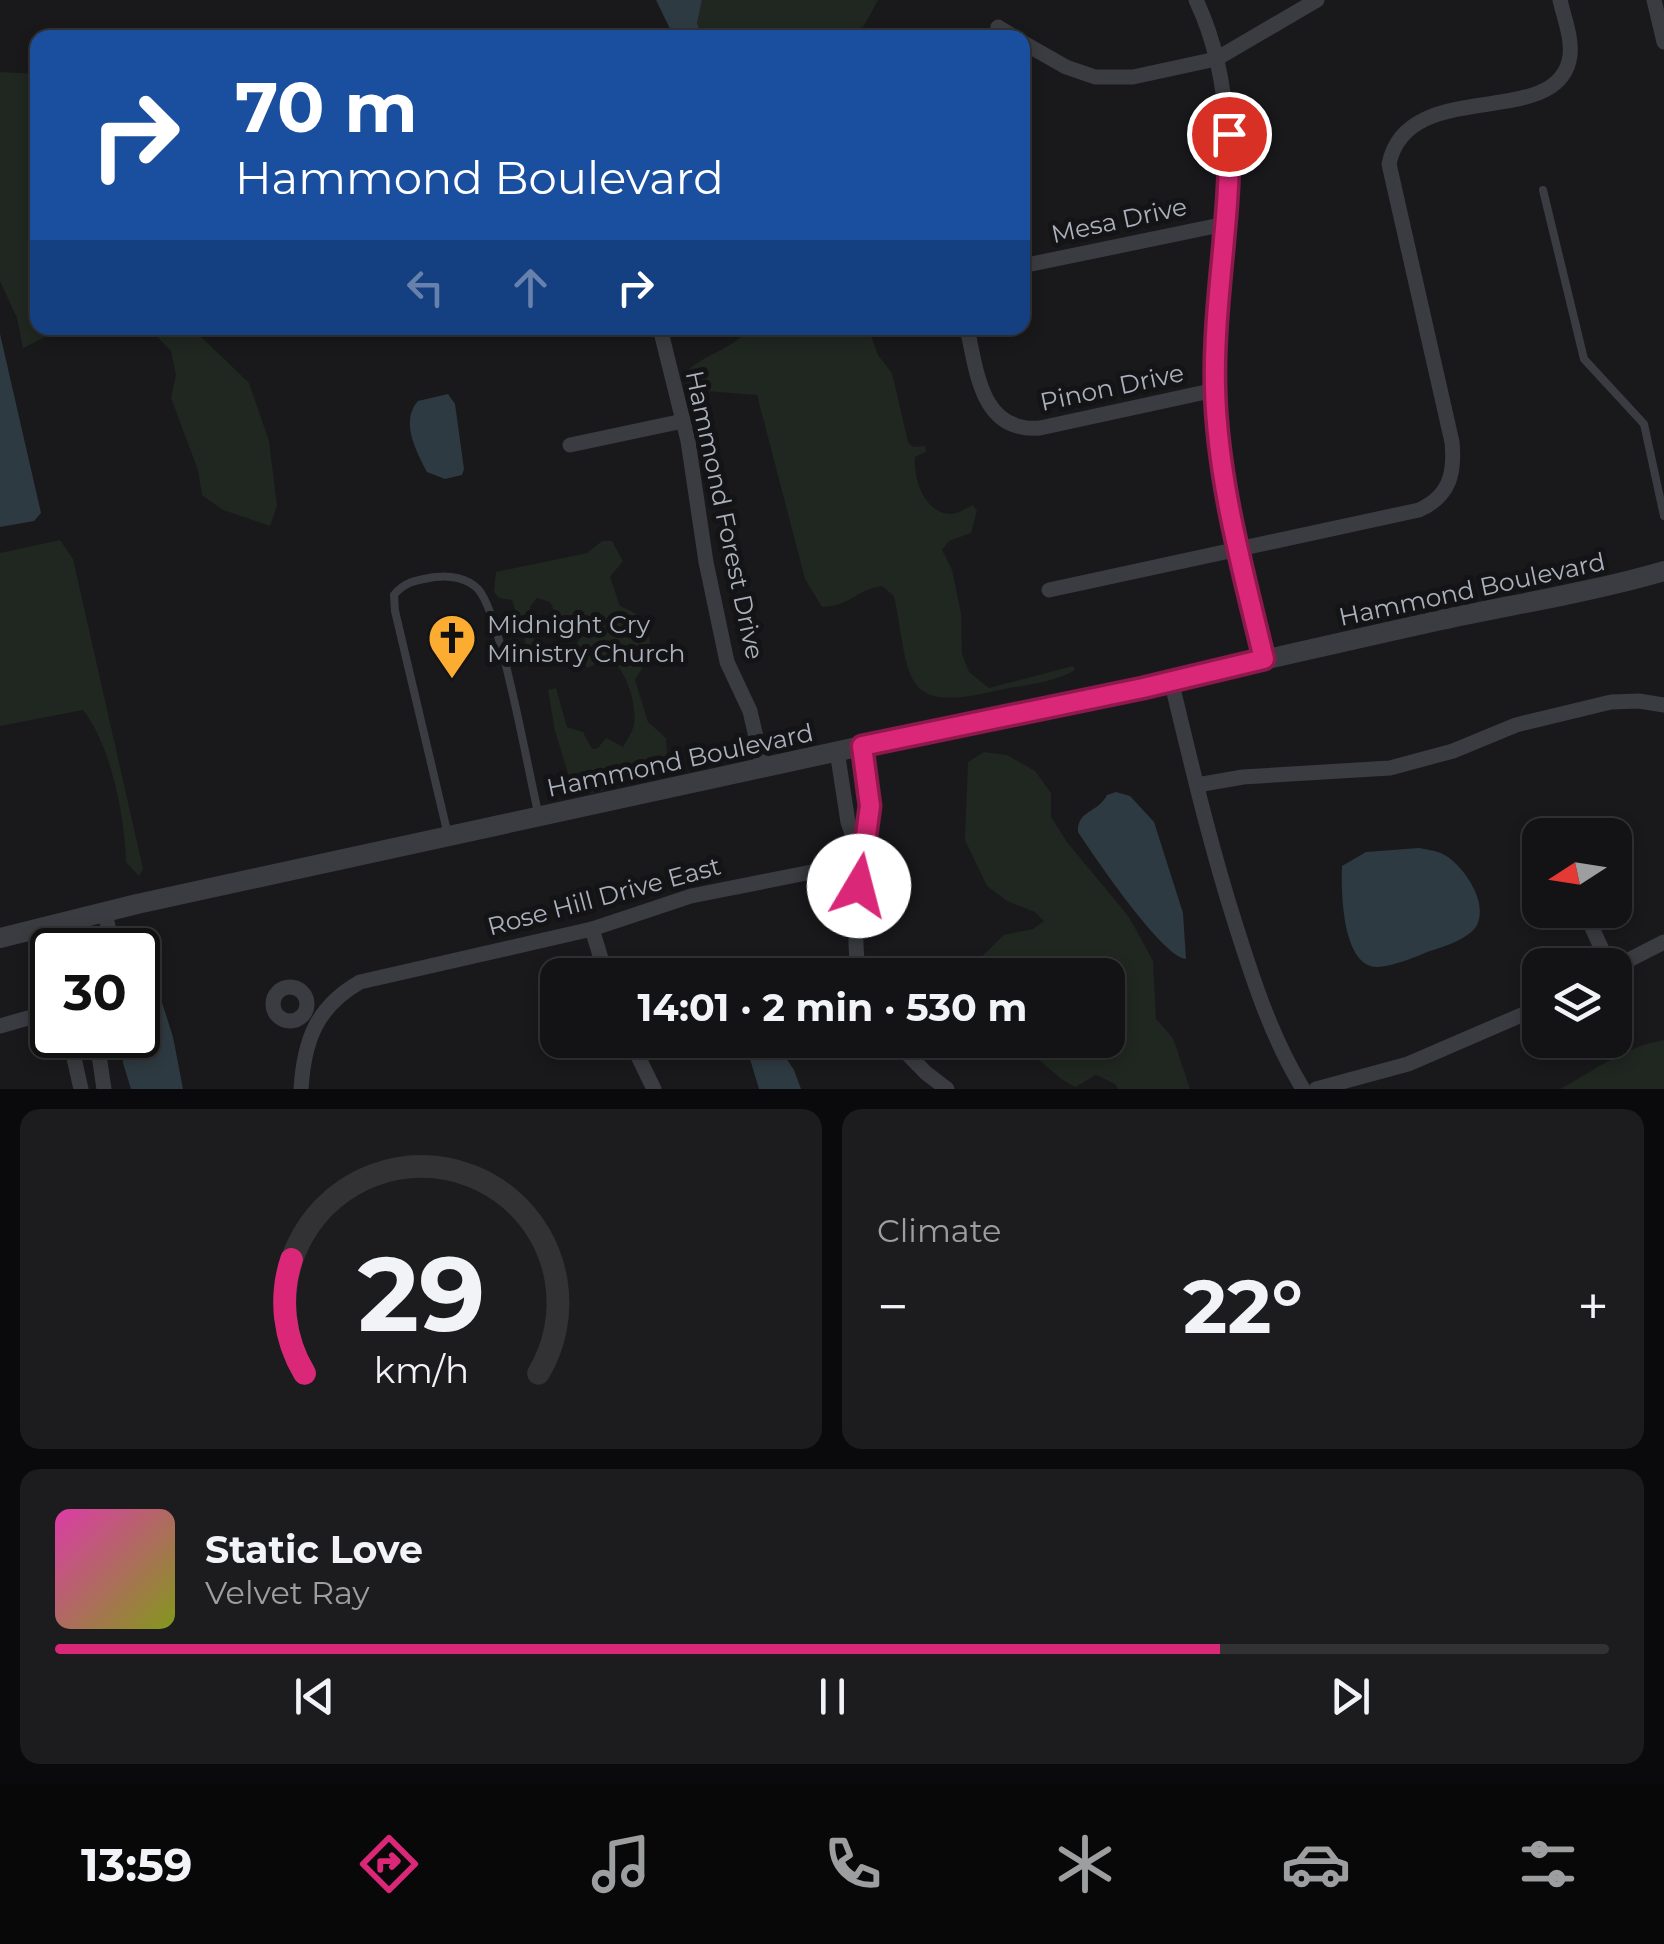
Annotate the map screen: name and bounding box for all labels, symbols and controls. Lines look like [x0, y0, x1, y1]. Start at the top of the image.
text: 70 m [235, 64, 418, 150]
icon: right [70, 70, 200, 200]
pin [1187, 92, 1272, 177]
icon: arrive [1202, 107, 1257, 162]
text: Hammond Boulevard [235, 150, 724, 205]
street label: Mesa Drive [1048, 191, 1190, 249]
icon: left [398, 260, 453, 315]
icon: ahead [503, 260, 558, 315]
icon: right [608, 260, 663, 315]
street label: Pinon Drive [1037, 357, 1187, 417]
street label: Hammond Forest Drive [680, 368, 770, 662]
street label: Hammond Boulevard [1336, 546, 1608, 632]
place label: Midnight Cry Ministry Church [487, 609, 685, 668]
church icon: Midnight Cry Ministry Church [426, 612, 478, 680]
street label: Hammond Boulevard [544, 717, 816, 803]
north arrow [1522, 818, 1632, 928]
map controls [1522, 818, 1632, 1058]
position arrow [807, 834, 911, 938]
street label: Rose Hill Drive East [484, 850, 724, 942]
speed limit sign: 30 [30, 928, 160, 1058]
button: layers [1522, 948, 1632, 1058]
text: 14:01 · 2 min · 530 m [638, 984, 1027, 1031]
text: Climate [877, 1211, 1001, 1250]
text: 29 [357, 1230, 485, 1357]
text: 22° [1183, 1260, 1303, 1352]
text: − [877, 1273, 909, 1340]
text: + [1577, 1273, 1609, 1340]
text: km/h [373, 1348, 469, 1392]
text: Static Love [205, 1526, 423, 1573]
text: Velvet Ray [205, 1573, 370, 1612]
icon: previous [287, 1669, 342, 1724]
icon: pause [805, 1669, 860, 1724]
icon: next [1323, 1669, 1378, 1724]
icon: directions [354, 1829, 424, 1899]
icon: music [586, 1829, 656, 1899]
icon: phone [818, 1829, 888, 1899]
icon: climate [1050, 1829, 1120, 1899]
icon: car [1281, 1829, 1351, 1899]
icon: filters [1513, 1829, 1583, 1899]
text: 13:59 [81, 1837, 192, 1892]

